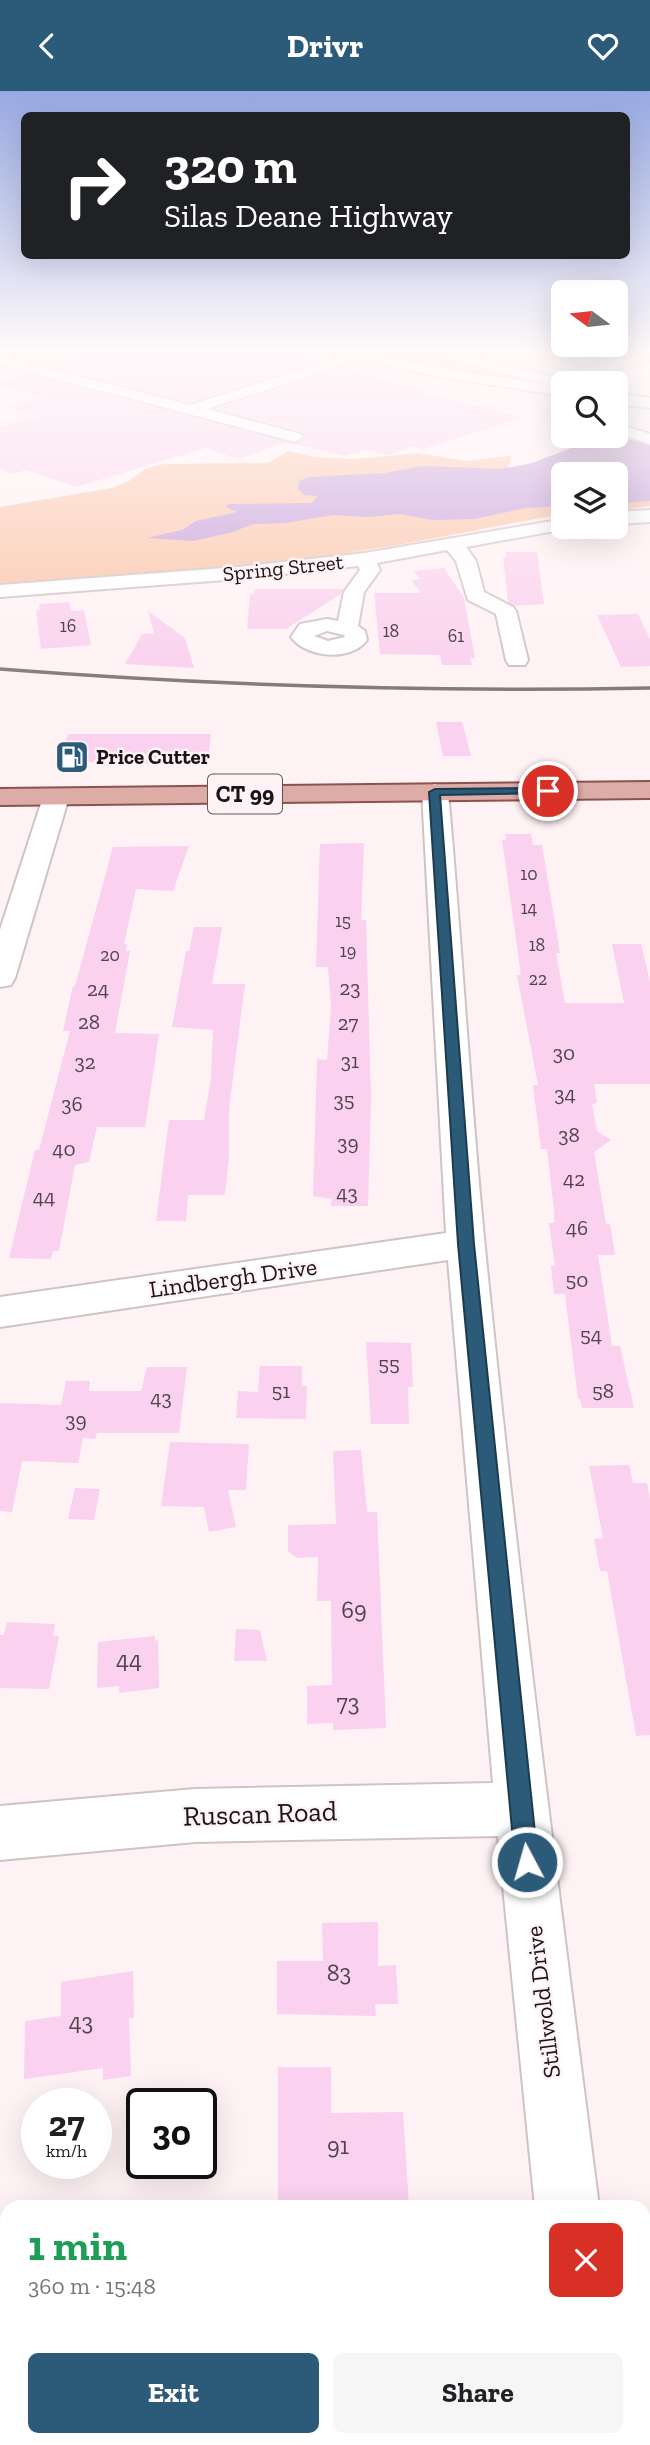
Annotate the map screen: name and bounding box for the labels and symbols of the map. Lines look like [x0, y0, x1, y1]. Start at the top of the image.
north arrow [551, 280, 628, 357]
street label: Spring Street [221, 549, 345, 586]
house number: 16 [60, 615, 76, 637]
house number: 18 [383, 620, 399, 642]
house number: 61 [448, 625, 464, 647]
fuel station icon: Price Cutter [53, 738, 91, 776]
place label: Price Cutter [96, 744, 210, 769]
pin [518, 761, 578, 821]
road number: CT 99 [208, 775, 282, 813]
house number: 10 [520, 863, 538, 885]
house number: 14 [521, 897, 538, 919]
house number: 15 [335, 910, 351, 932]
house number: 18 [529, 934, 545, 956]
house number: 19 [340, 940, 356, 962]
house number: 20 [100, 944, 120, 966]
house number: 22 [529, 968, 547, 990]
house number: 23 [339, 975, 361, 1000]
house number: 24 [87, 976, 109, 1001]
house number: 28 [78, 1009, 100, 1034]
house number: 27 [338, 1010, 358, 1035]
house number: 30 [553, 1040, 575, 1065]
house number: 31 [341, 1048, 359, 1073]
house number: 32 [74, 1049, 96, 1074]
house number: 34 [554, 1081, 576, 1106]
house number: 35 [333, 1087, 355, 1112]
house number: 36 [61, 1091, 83, 1116]
house number: 38 [558, 1122, 580, 1147]
house number: 39 [337, 1130, 359, 1155]
house number: 40 [52, 1136, 76, 1161]
house number: 42 [563, 1166, 585, 1191]
house number: 43 [336, 1180, 358, 1205]
house number: 44 [33, 1184, 55, 1209]
house number: 46 [566, 1215, 588, 1240]
street label: Lindbergh Drive [147, 1251, 319, 1304]
house number: 50 [566, 1267, 588, 1292]
house number: 54 [580, 1322, 602, 1347]
house number: 55 [378, 1351, 400, 1376]
house number: 51 [272, 1378, 290, 1403]
house number: 58 [592, 1378, 614, 1403]
house number: 43 [150, 1385, 172, 1410]
house number: 39 [65, 1407, 87, 1432]
house number: 69 [341, 1595, 367, 1624]
house number: 44 [116, 1645, 142, 1674]
house number: 73 [336, 1688, 360, 1717]
street label: Ruscan Road [182, 1794, 338, 1833]
position arrow [490, 1825, 564, 1899]
street label: Stillwold Drive [519, 1924, 566, 2080]
house number: 83 [327, 1958, 351, 1987]
house number: 43 [69, 2007, 93, 2036]
speed limit sign: 30 [126, 2088, 217, 2179]
house number: 91 [327, 2131, 349, 2160]

